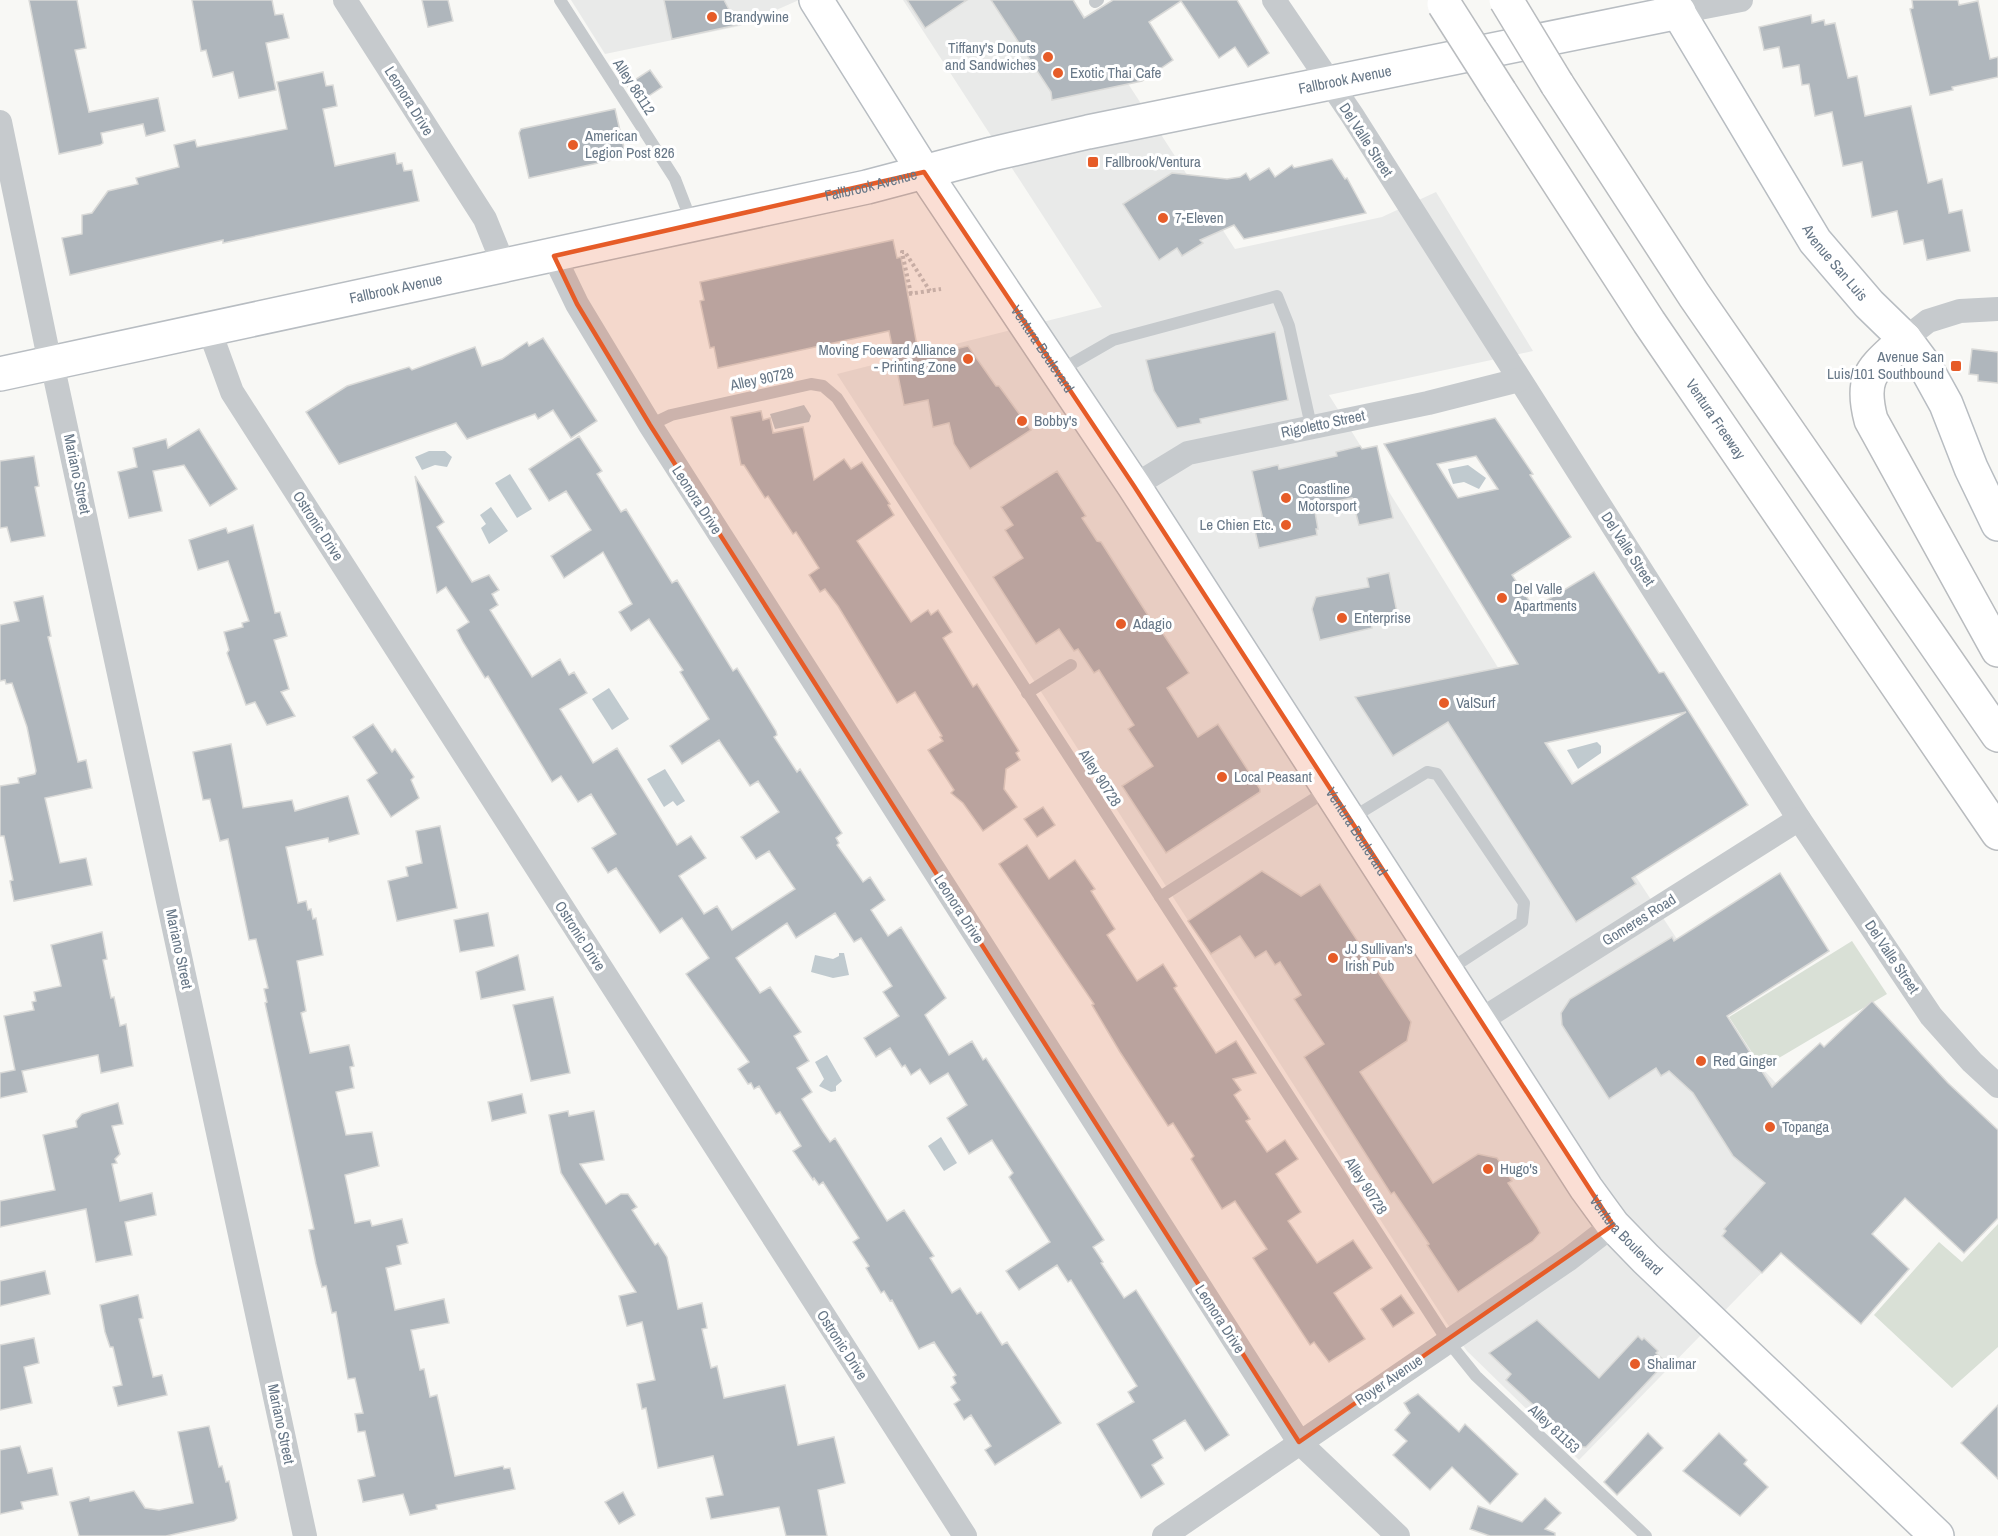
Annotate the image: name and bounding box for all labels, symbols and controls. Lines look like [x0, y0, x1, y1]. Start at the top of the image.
place label: Brandywine [724, 6, 789, 27]
marker: Brandywine [705, 10, 719, 24]
place label: Tiffany's Donuts and Sandwiches [945, 37, 1036, 75]
marker: Tiffany's Donuts and Sandwiches [1041, 50, 1055, 64]
street label: Alley 86112 [608, 54, 661, 119]
street label: Fallbrook Avenue [1297, 60, 1393, 99]
street label: Leonora Drive [380, 62, 439, 139]
place label: Exotic Thai Cafe [1070, 62, 1162, 83]
marker: Exotic Thai Cafe [1051, 66, 1065, 80]
street label: Del Valle Street [1335, 99, 1399, 181]
place label: American Legion Post 826 [584, 125, 675, 163]
marker: American Legion Post 826 [566, 138, 580, 152]
place label: Fallbrook/Ventura [1105, 151, 1201, 172]
marker: Fallbrook/Ventura [1086, 155, 1100, 169]
street label: Fallbrook Avenue [823, 163, 919, 206]
place label: 7-Eleven [1175, 207, 1224, 228]
marker: 7-Eleven [1156, 211, 1170, 225]
street label: Avenue San Luis [1797, 219, 1873, 305]
street label: Fallbrook Avenue [347, 268, 444, 308]
street label: Ventura Boulevard [1006, 301, 1080, 397]
place label: Moving Foeward Alliance - Printing Zone [818, 339, 956, 377]
place label: Avenue San Luis/101 Southbound [1827, 346, 1944, 384]
marker: Moving Foeward Alliance - Printing Zone [961, 352, 975, 366]
marker: Avenue San Luis/101 Southbound [1949, 359, 1963, 373]
street label: Alley 90728 [727, 362, 796, 396]
street label: Ventura Freeway [1681, 375, 1751, 464]
street label: Rigoletto Street [1279, 404, 1367, 443]
place label: Bobby's [1034, 410, 1077, 431]
marker: Bobby's [1015, 414, 1029, 428]
street label: Mariano Street [59, 432, 96, 516]
street label: Leonora Drive [667, 461, 728, 538]
place label: Coastline Motorsport [1298, 478, 1357, 516]
street label: Ostronic Drive [288, 487, 349, 565]
marker: Coastline Motorsport [1279, 491, 1293, 505]
street label: Del Valle Street [1597, 508, 1661, 590]
place label: Le Chien Etc. [1199, 514, 1274, 535]
marker: Le Chien Etc. [1279, 518, 1293, 532]
place label: Del Valle Apartments [1513, 578, 1577, 616]
marker: Del Valle Apartments [1495, 591, 1509, 605]
place label: Enterprise [1354, 607, 1411, 628]
marker: Enterprise [1335, 611, 1349, 625]
place label: Adagio [1132, 613, 1172, 634]
marker: Adagio [1114, 617, 1128, 631]
place label: ValSurf [1456, 692, 1496, 713]
marker: ValSurf [1437, 696, 1451, 710]
street label: Alley 90728 [1074, 744, 1127, 811]
place label: Local Peasant [1234, 766, 1313, 787]
marker: Local Peasant [1215, 770, 1229, 784]
street label: Ventura Boulevard [1321, 783, 1393, 880]
street label: Leonora Drive [929, 870, 990, 947]
street label: Gomeres Road [1598, 889, 1680, 951]
street label: Ostronic Drive [550, 897, 611, 975]
street label: Mariano Street [161, 907, 198, 991]
street label: Del Valle Street [1860, 916, 1925, 998]
place label: JJ Sullivan's Irish Pub [1345, 938, 1413, 976]
marker: JJ Sullivan's Irish Pub [1326, 951, 1340, 965]
place label: Red Ginger [1713, 1050, 1777, 1071]
marker: Red Ginger [1694, 1054, 1708, 1068]
place label: Topanga [1782, 1116, 1829, 1137]
marker: Topanga [1763, 1120, 1777, 1134]
street label: Alley 90728 [1340, 1152, 1393, 1219]
place label: Hugo's [1500, 1158, 1538, 1179]
marker: Hugo's [1481, 1162, 1495, 1176]
street label: Ventura Boulevard [1585, 1191, 1668, 1280]
street label: Leonora Drive [1190, 1280, 1251, 1357]
street label: Ostronic Drive [812, 1306, 873, 1384]
street label: Royer Avenue [1351, 1349, 1427, 1410]
place label: Shalimar [1647, 1353, 1696, 1374]
marker: Shalimar [1628, 1357, 1642, 1371]
street label: Mariano Street [263, 1382, 300, 1466]
street label: Alley 81153 [1523, 1399, 1585, 1458]

